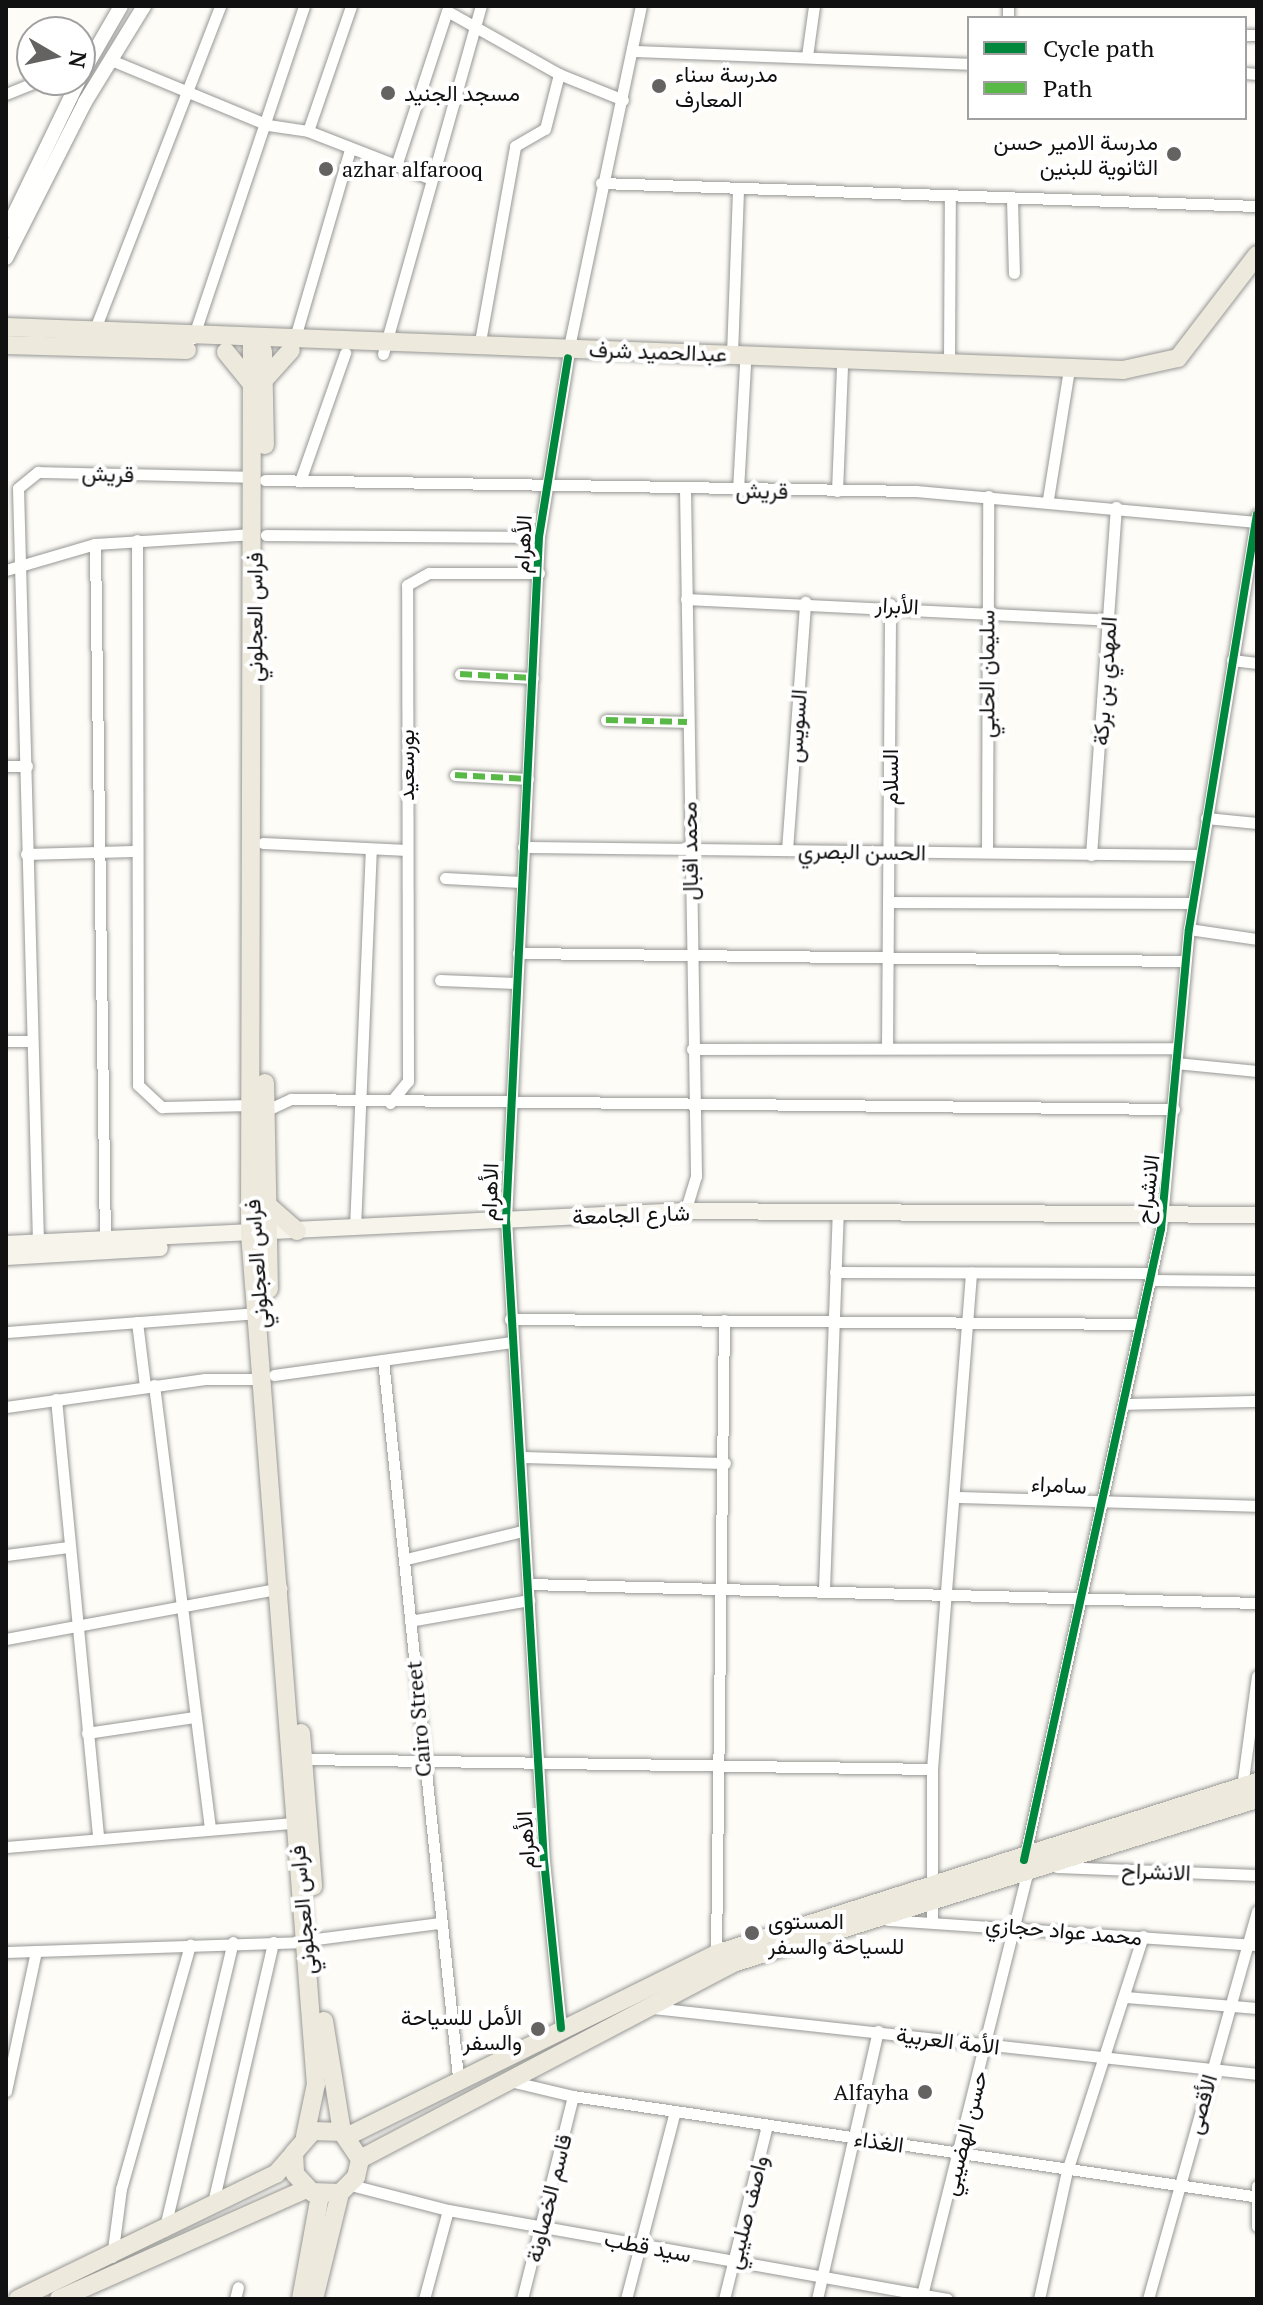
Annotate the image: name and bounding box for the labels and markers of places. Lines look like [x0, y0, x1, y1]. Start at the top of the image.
place label: مدرسة سناء المعارف [675, 60, 778, 112]
marker: مدرسة سناء المعارف [650, 77, 668, 95]
place label: مسجد الجنيد [404, 80, 520, 106]
marker: مسجد الجنيد [379, 84, 397, 102]
place label: مدرسة الامير حسن الثانوية للبنين [994, 128, 1158, 180]
marker: مدرسة الامير حسن الثانوية للبنين [1165, 145, 1183, 163]
place label: azhar alfarooq [342, 156, 483, 182]
marker: azhar alfarooq [317, 160, 335, 178]
place label: المستوى للسياحة والسفر [768, 1907, 904, 1958]
marker: المستوى للسياحة والسفر [743, 1924, 761, 1942]
place label: الأمل للسياحة والسفر [401, 2003, 522, 2054]
marker: الأمل للسياحة والسفر [529, 2020, 547, 2038]
place label: Alfayha [834, 2079, 909, 2105]
marker: Alfayha [916, 2083, 934, 2101]

